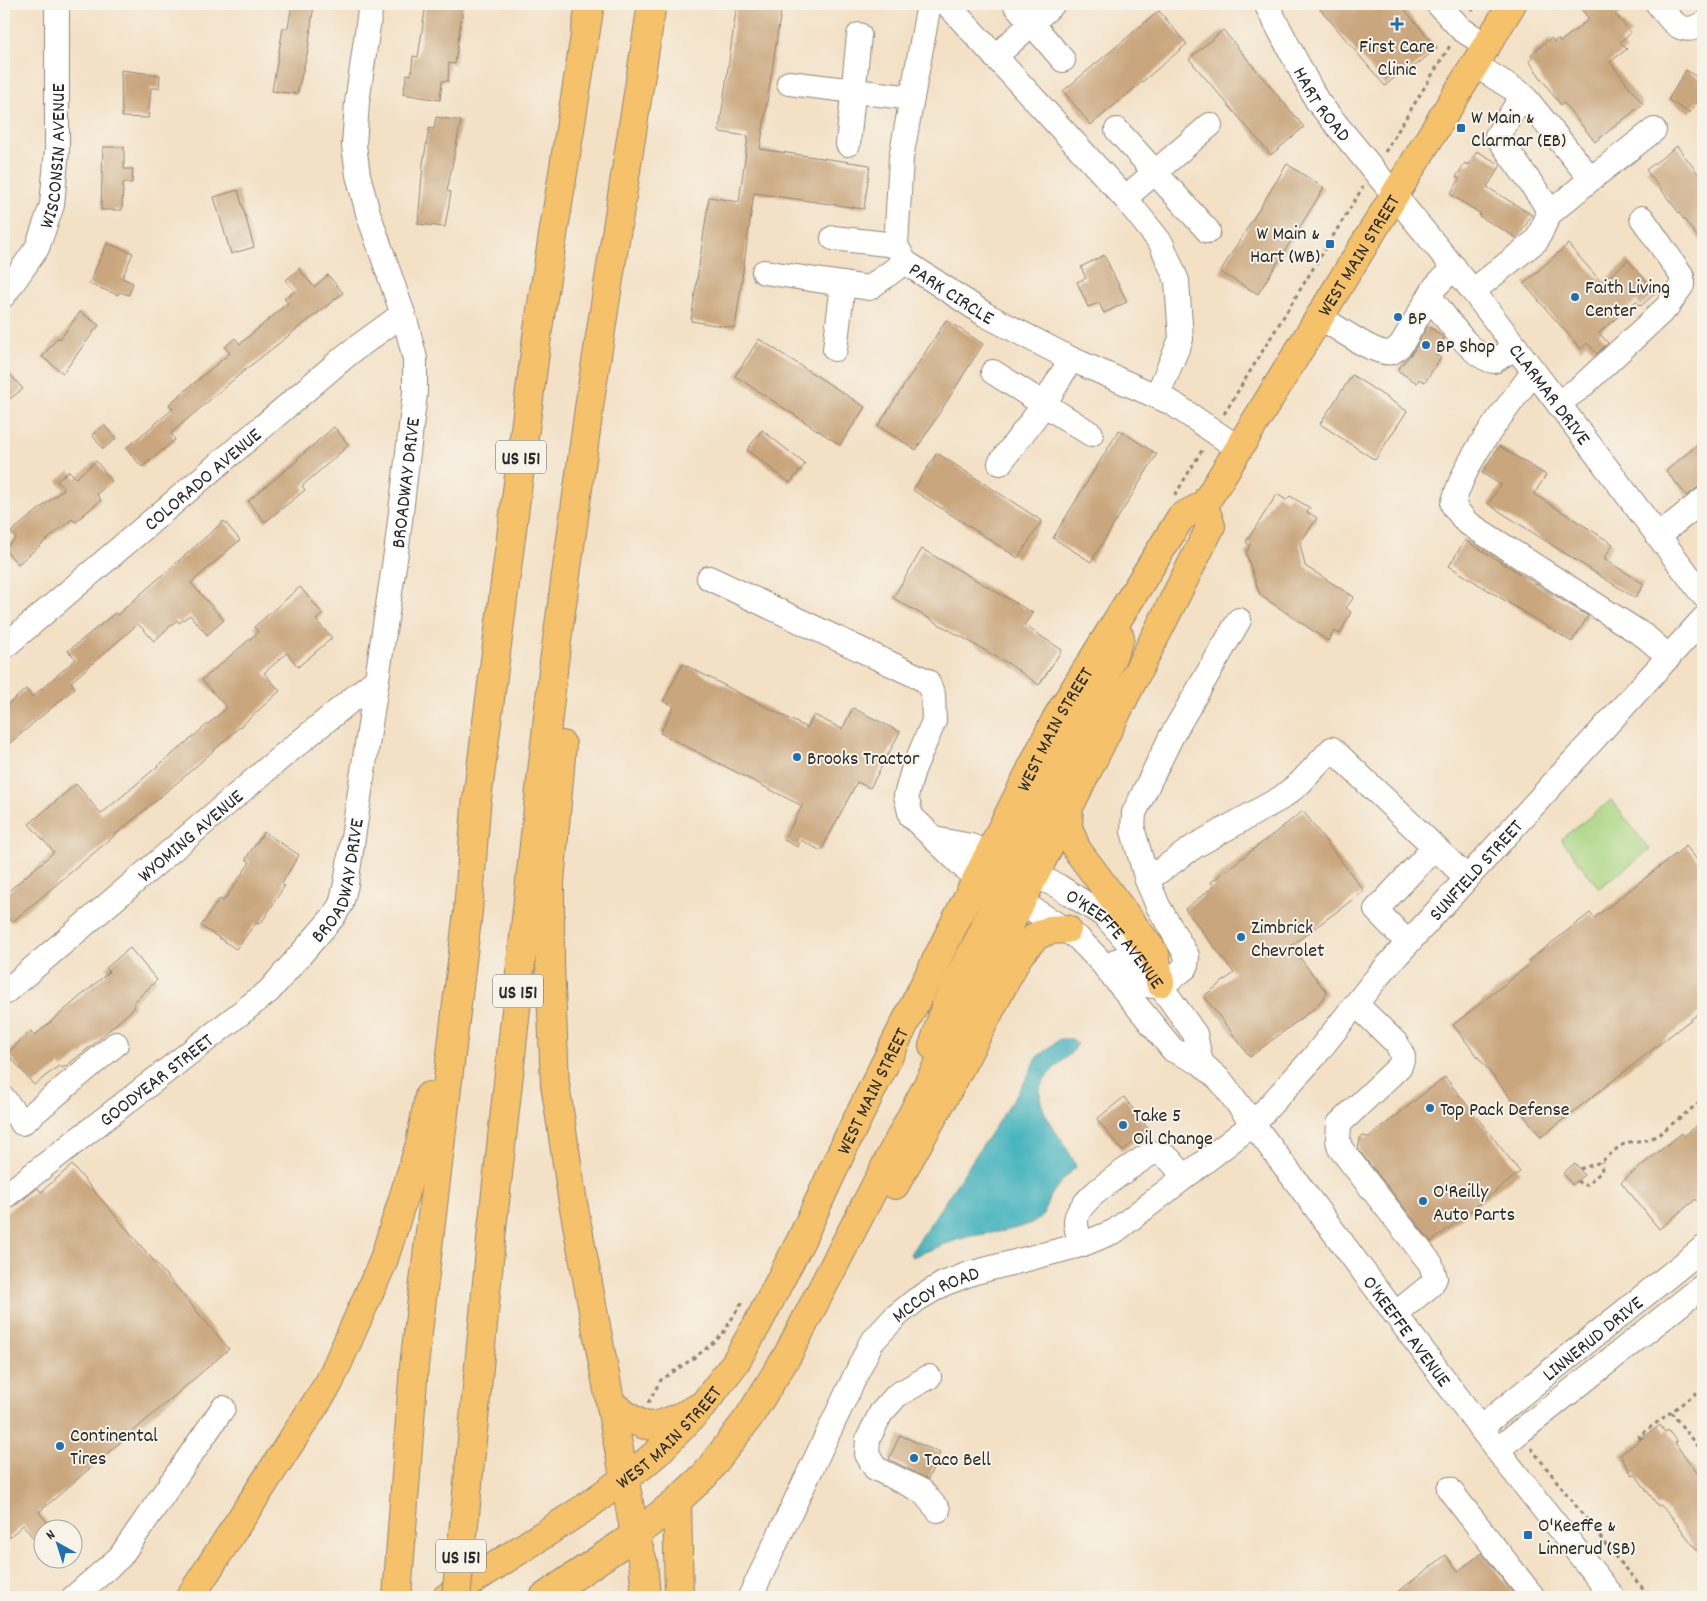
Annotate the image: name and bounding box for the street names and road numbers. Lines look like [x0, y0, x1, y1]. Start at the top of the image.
street label: HART ROAD [1284, 63, 1356, 149]
street label: WISCONSIN AVENUE [34, 83, 74, 233]
street label: WEST MAIN STREET [1312, 190, 1408, 323]
street label: PARK CIRCLE [902, 257, 998, 334]
street label: CLARMAR DRIVE [1501, 339, 1596, 452]
street label: BROADWAY DRIVE [386, 416, 429, 550]
street label: COLORADO AVENUE [139, 423, 269, 539]
road number: US 151 [496, 441, 546, 474]
street label: WEST MAIN STREET [1011, 663, 1102, 797]
street label: WYOMING AVENUE [133, 784, 251, 890]
street label: SUNFIELD STREET [1424, 815, 1531, 928]
street label: BROADWAY DRIVE [306, 817, 373, 950]
street label: O'KEEFFE AVENUE [1059, 883, 1169, 996]
road number: US 151 [493, 974, 543, 1008]
street label: WEST MAIN STREET [831, 1024, 917, 1160]
street label: GOODYEAR STREET [94, 1028, 220, 1135]
street label: MCCOY ROAD [887, 1261, 983, 1331]
street label: O'KEEFFE AVENUE [1354, 1271, 1456, 1394]
street label: LINNERUD DRIVE [1537, 1290, 1650, 1389]
street label: WEST MAIN STREET [611, 1381, 730, 1497]
road number: US 151 [436, 1540, 486, 1572]

